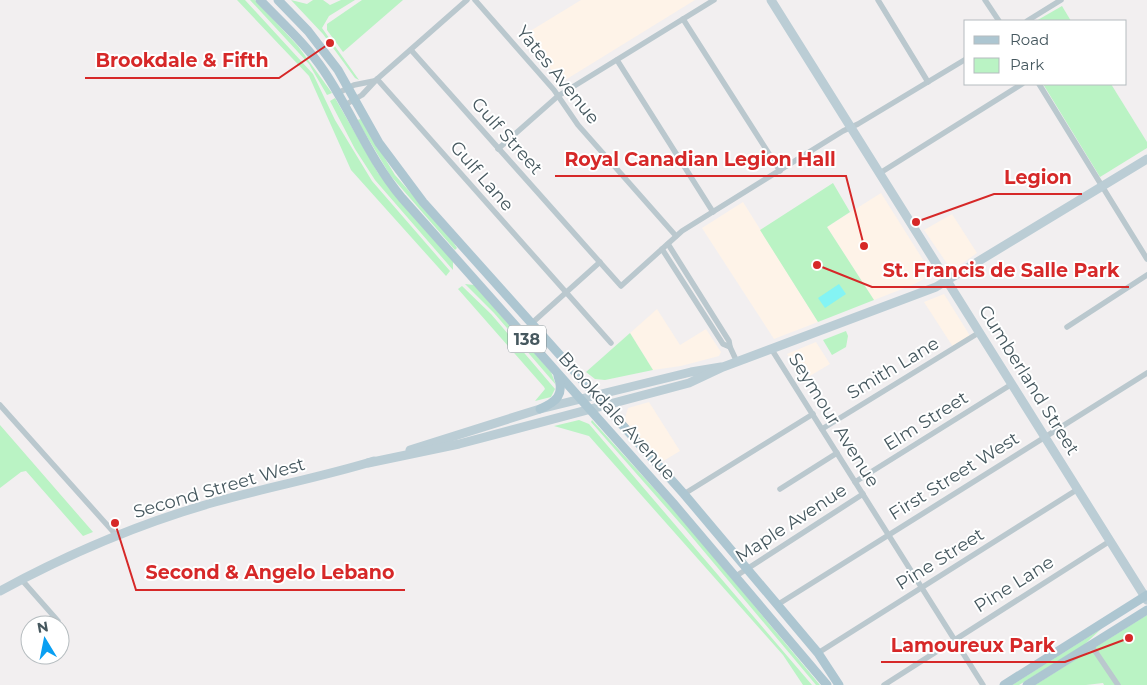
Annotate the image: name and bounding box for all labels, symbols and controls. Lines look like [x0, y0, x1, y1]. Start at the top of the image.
legend [964, 20, 1127, 85]
street label: Yates Avenue [512, 21, 604, 129]
text: Road [1010, 30, 1049, 49]
callout: Brookdale & Fifth [85, 44, 279, 78]
text: Brookdale & Fifth [95, 49, 269, 72]
text: Park [1010, 55, 1044, 74]
street label: Gulf Street [467, 93, 547, 179]
street label: Gulf Lane [446, 136, 519, 216]
callout: Royal Canadian Legion Hall [555, 142, 846, 176]
text: Royal Canadian Legion Hall [564, 148, 836, 171]
callout: Legion [994, 160, 1082, 194]
text: Legion [1004, 166, 1072, 189]
callout: St. Francis de Salle Park [872, 253, 1129, 287]
text: St. Francis de Salle Park [883, 259, 1120, 282]
street label: Cumberland Street [974, 301, 1084, 459]
road number: 138 [508, 326, 546, 352]
street label: Smith Lane [843, 332, 943, 404]
street label: Brookdale Avenue [554, 347, 680, 485]
street label: Seymour Avenue [784, 349, 884, 491]
street label: Elm Street [880, 386, 972, 456]
street label: First Street West [885, 427, 1023, 525]
street label: Second Street West [131, 453, 307, 523]
street label: Maple Avenue [731, 479, 851, 567]
street label: Pine Street [892, 523, 988, 595]
street label: Pine Lane [970, 551, 1058, 617]
callout: Second & Angelo Lebano [136, 556, 405, 590]
text: Second & Angelo Lebano [146, 561, 394, 584]
north arrow [20, 615, 70, 665]
text: N [36, 617, 50, 637]
callout: Lamoureux Park [881, 628, 1065, 662]
text: Lamoureux Park [891, 634, 1056, 657]

